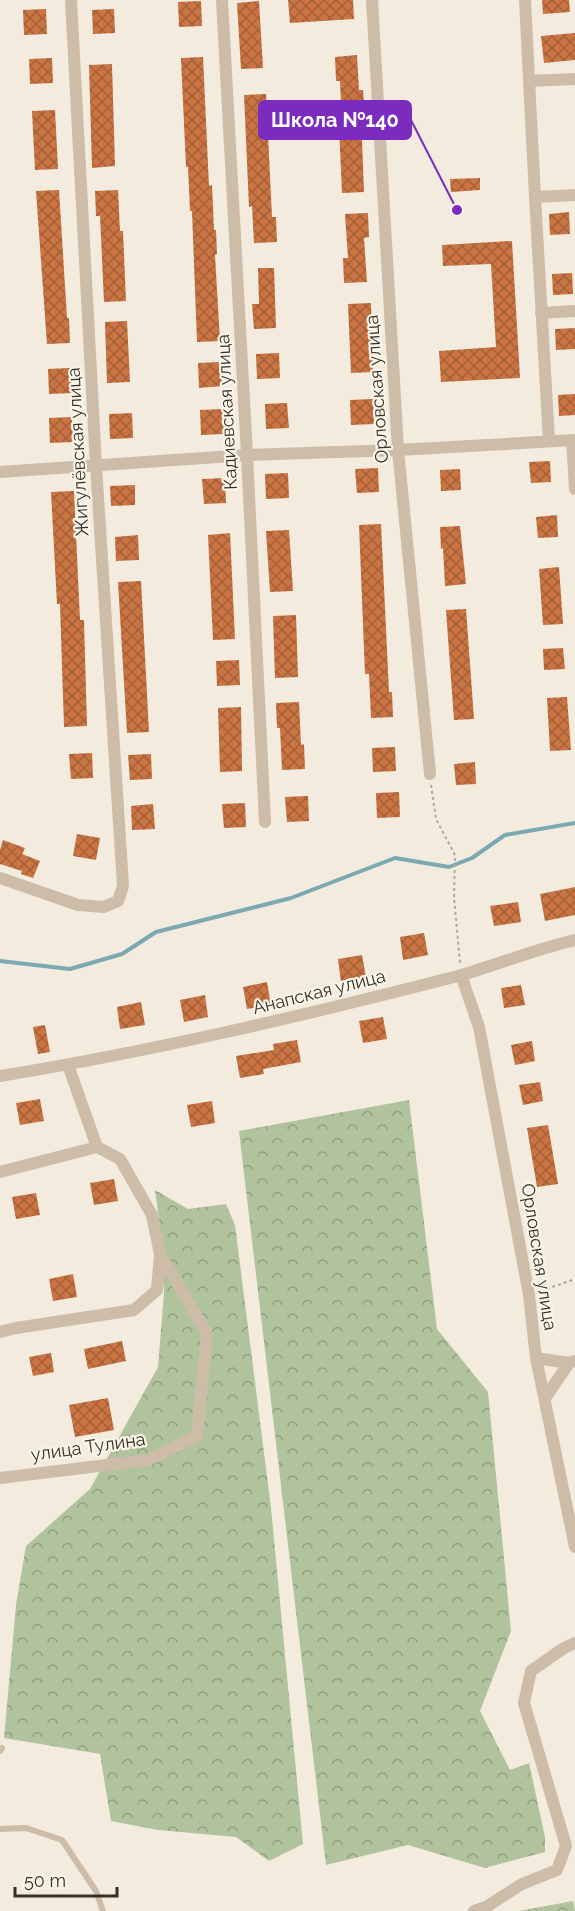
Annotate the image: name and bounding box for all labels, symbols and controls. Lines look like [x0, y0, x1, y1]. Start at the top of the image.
callout: Школа №140 [259, 101, 411, 139]
text: Школа №140 [271, 108, 399, 132]
street label: Орловская улица [361, 314, 392, 464]
street label: Кадиевская улица [212, 334, 241, 490]
street label: Жигулёвская улица [63, 367, 92, 537]
street label: Анапская улица [250, 965, 387, 1018]
street label: Орловская улица [518, 1182, 561, 1332]
street label: улица Тулина [29, 1428, 147, 1465]
scale bar [15, 1860, 117, 1898]
text: 50 m [24, 1870, 66, 1891]

